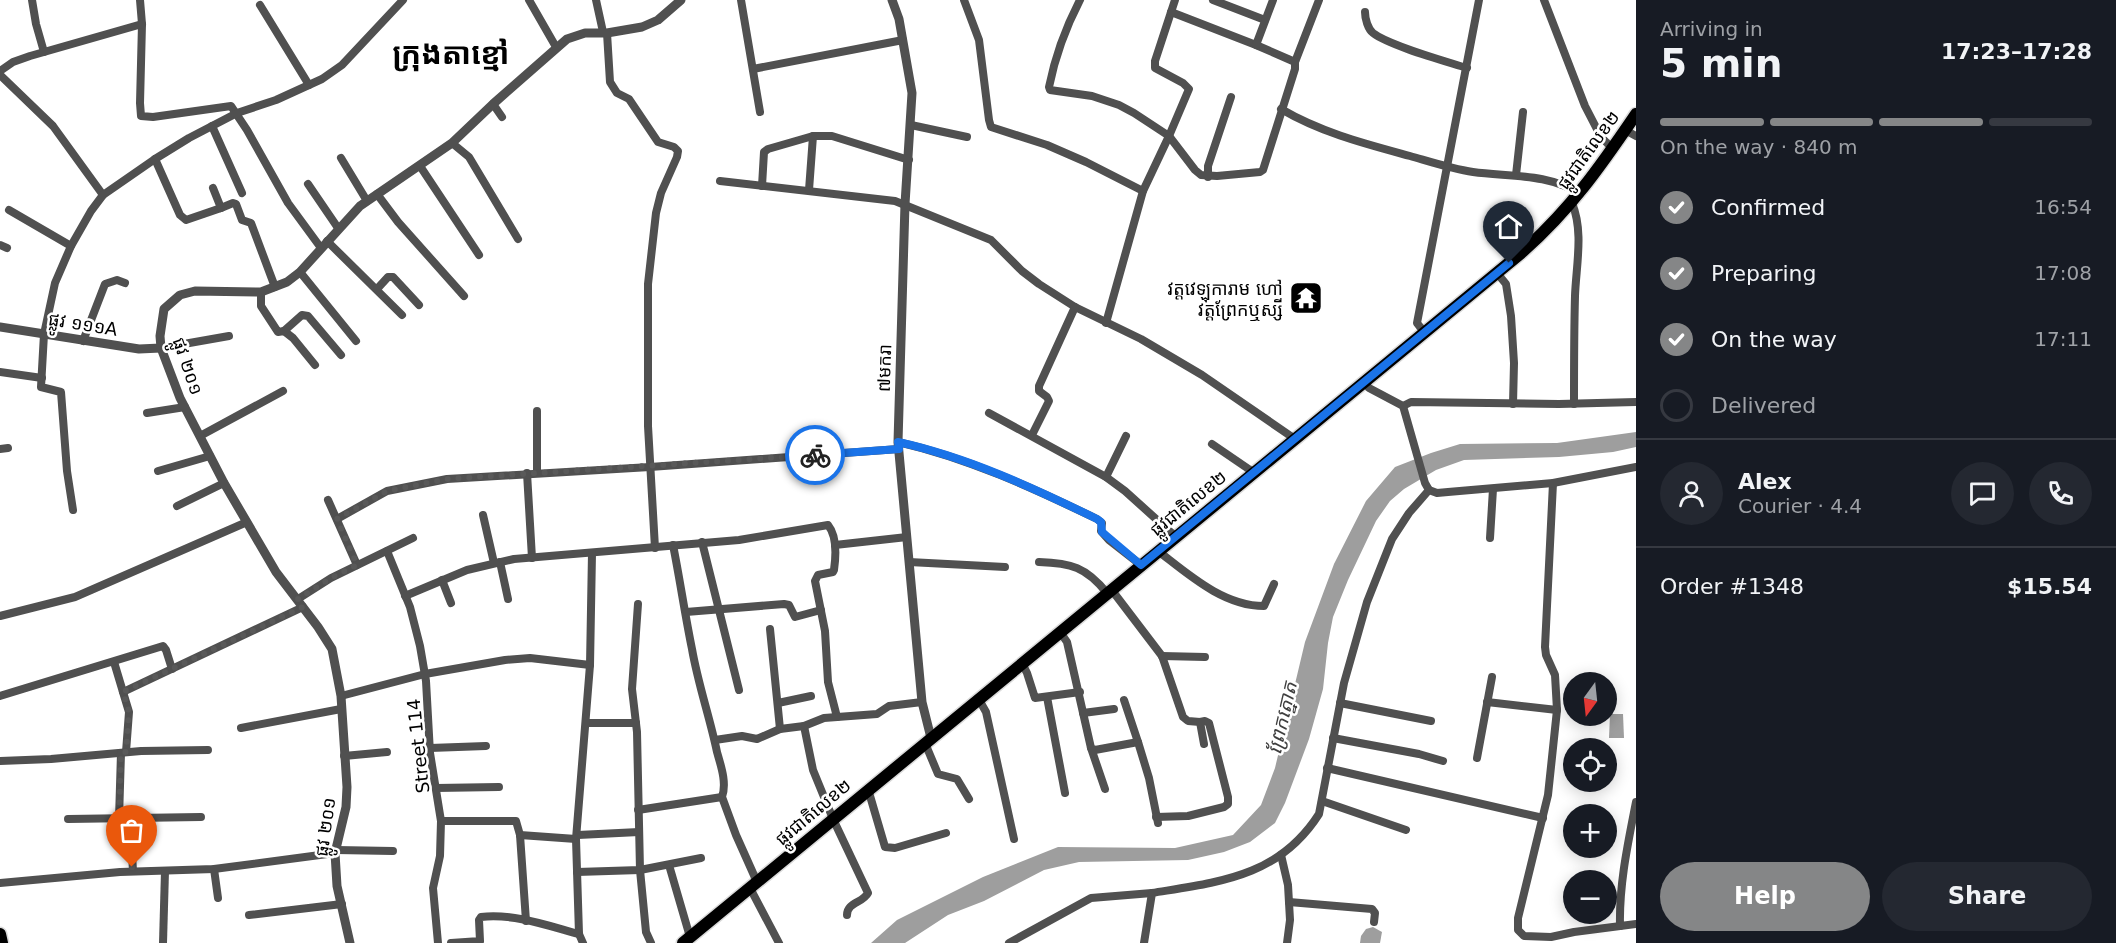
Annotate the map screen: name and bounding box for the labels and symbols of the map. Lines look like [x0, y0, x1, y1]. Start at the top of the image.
district label: ក្រុងតាខ្មៅ [393, 36, 509, 72]
street label: ផ្លូវជាតិលេខ២ [1552, 107, 1629, 197]
pin [1483, 201, 1534, 263]
place label: វត្តវេឡុការាម ហៅ វត្តព្រែកឬស្សី [1167, 278, 1283, 321]
temple icon: វត្តវេឡុការាម ហៅ វត្តព្រែកឬស្សី [1288, 280, 1324, 316]
street label: ផ្លូវ ១១១A [46, 308, 120, 346]
street label: ផ្លូវ ២០១ [162, 334, 208, 400]
street label: ៧មករា [873, 344, 895, 392]
courier [785, 425, 845, 485]
street label: ផ្លូវជាតិលេខ២ [1146, 466, 1234, 545]
north arrow [1563, 672, 1617, 726]
water label: ព្រែកត្នោត [1262, 678, 1303, 757]
street label: Street 114 [403, 698, 433, 794]
street label: ផ្លូវជាតិលេខ២ [771, 774, 859, 855]
street label: ផ្លូវ ២០១ [310, 796, 346, 859]
pin [106, 805, 157, 867]

